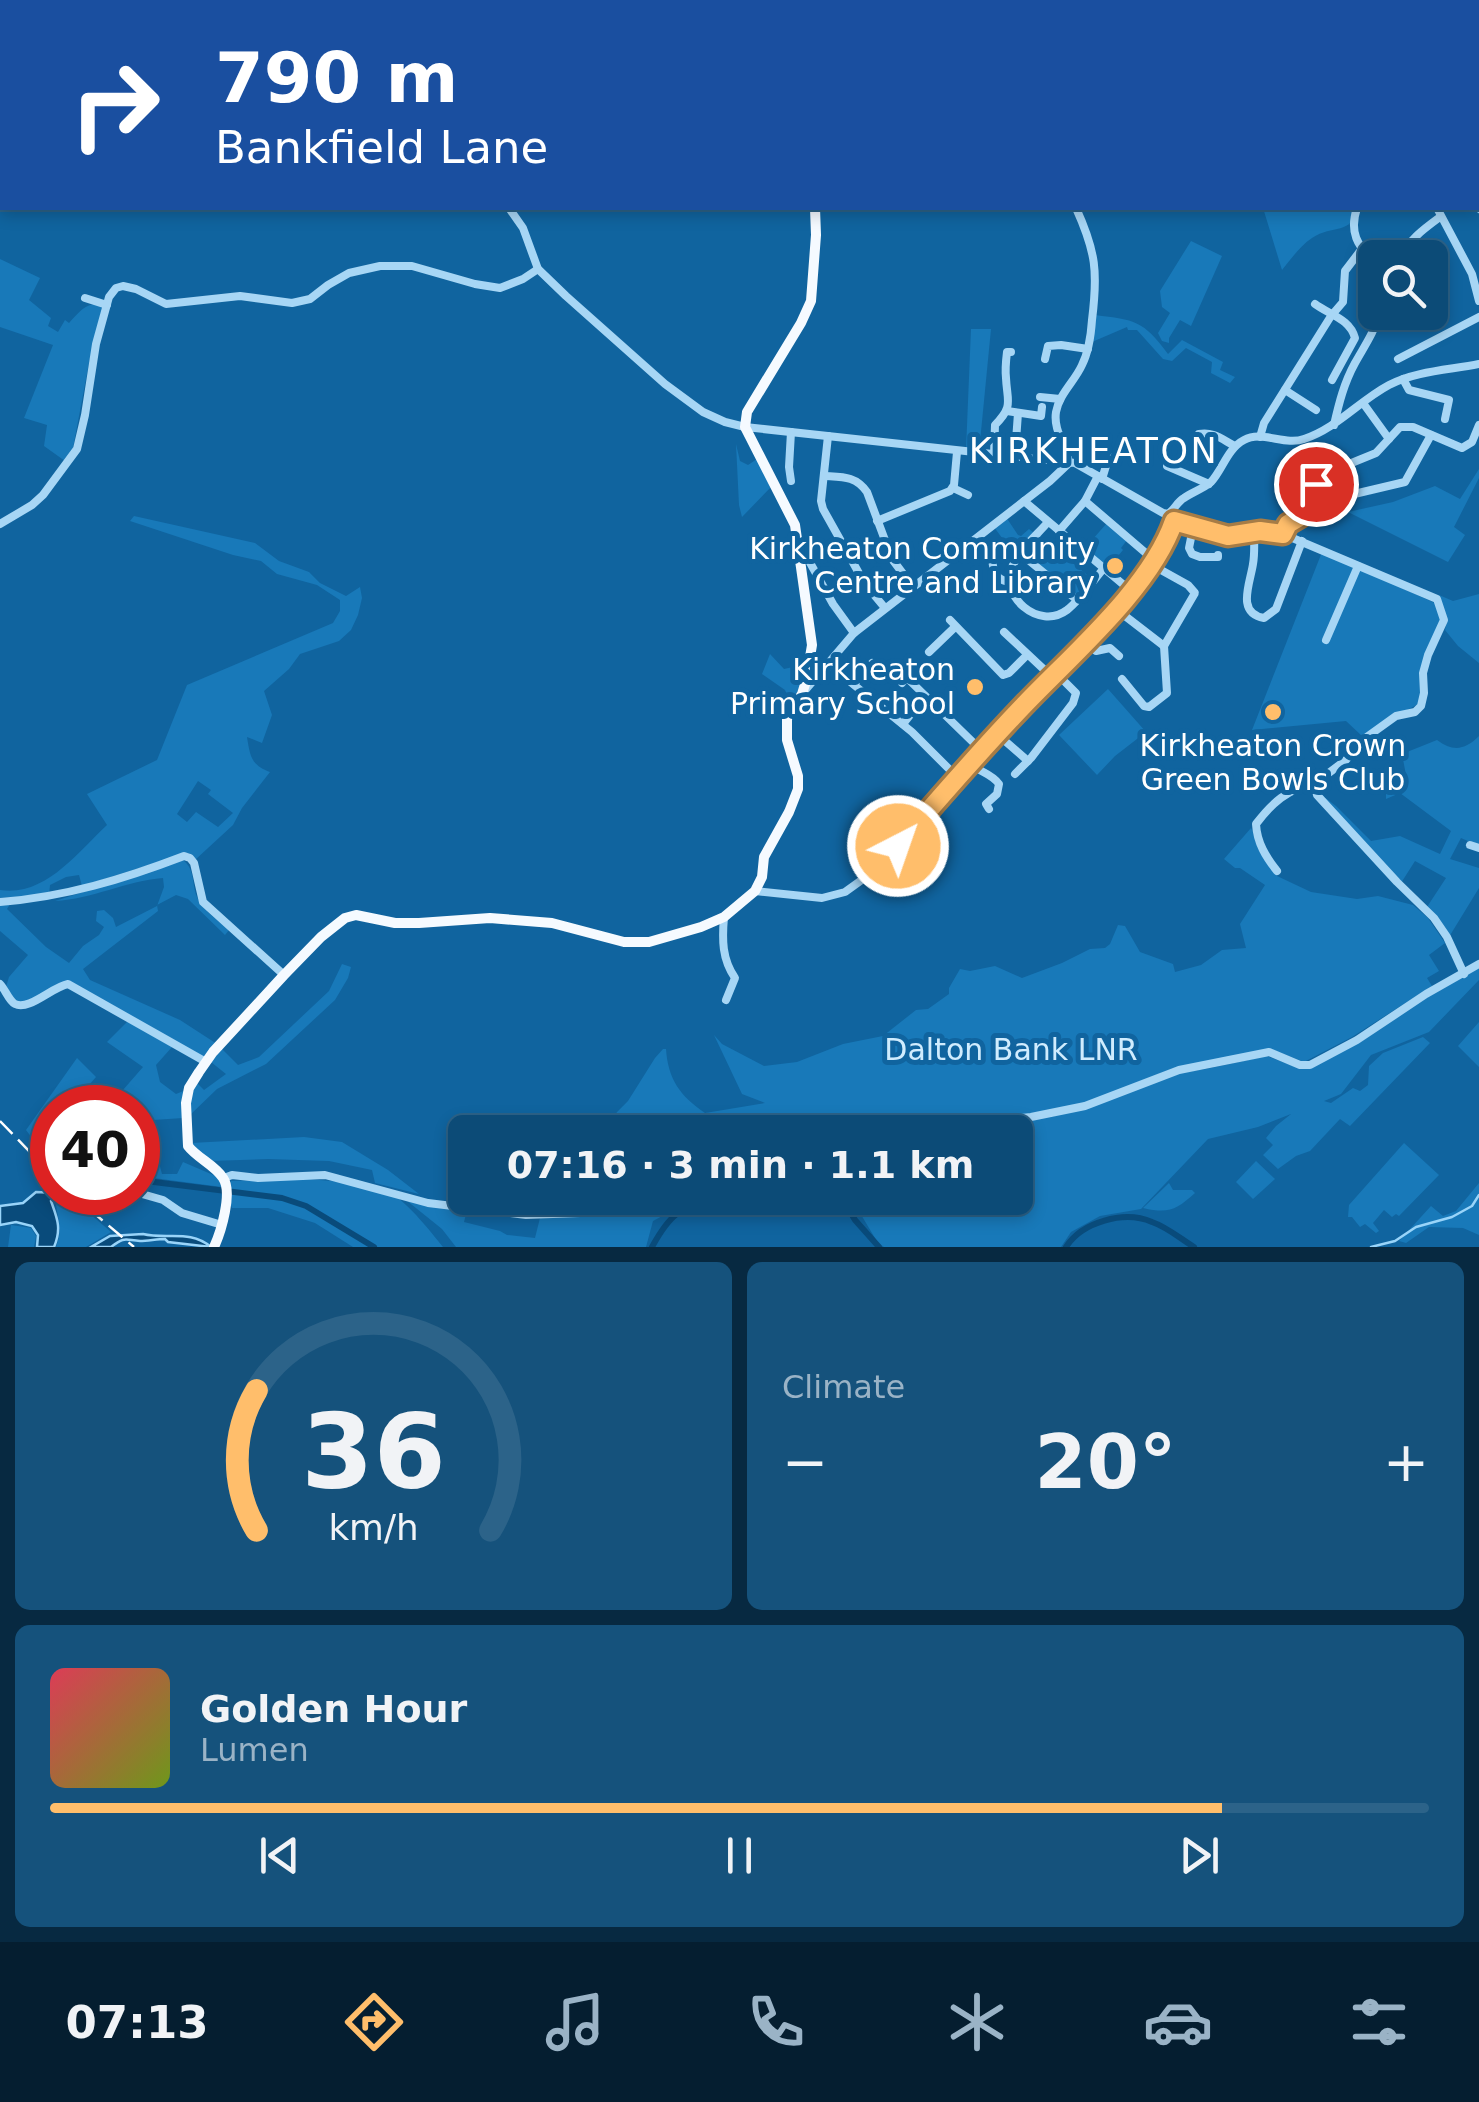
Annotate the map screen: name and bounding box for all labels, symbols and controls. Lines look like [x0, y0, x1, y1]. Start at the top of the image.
text: 790 m [215, 37, 458, 119]
icon: right [50, 40, 180, 170]
text: Bankfield Lane [215, 121, 548, 174]
map controls [1358, 240, 1448, 330]
button: search [1358, 240, 1448, 330]
district label: KIRKHEATON [969, 431, 1219, 471]
pin [1274, 442, 1359, 527]
icon: arrive [1289, 457, 1344, 512]
place label: Kirkheaton Community Centre and Library [749, 531, 1095, 600]
marker: Kirkheaton Community Centre and Library [1104, 555, 1126, 577]
place label: Kirkheaton Primary School [730, 652, 955, 721]
marker: Kirkheaton Primary School [964, 676, 986, 698]
marker: Kirkheaton Crown Green Bowls Club [1262, 701, 1284, 723]
place label: Kirkheaton Crown Green Bowls Club [1140, 728, 1406, 797]
position arrow [846, 794, 950, 898]
park label: Dalton Bank LNR [884, 1032, 1138, 1067]
speed limit sign: 40 [30, 1085, 160, 1215]
text: 07:16 · 3 min · 1.1 km [507, 1143, 974, 1187]
text: Climate [782, 1368, 905, 1406]
text: 36 [301, 1391, 446, 1513]
text: 20° [1035, 1418, 1176, 1506]
text: − [782, 1430, 828, 1494]
text: + [1383, 1430, 1429, 1494]
text: km/h [328, 1507, 419, 1548]
text: Golden Hour [200, 1687, 467, 1731]
text: Lumen [200, 1731, 309, 1769]
icon: previous [252, 1828, 307, 1883]
icon: pause [712, 1828, 767, 1883]
icon: next [1172, 1828, 1227, 1883]
icon: directions [339, 1987, 409, 2057]
icon: music [540, 1987, 610, 2057]
icon: phone [741, 1987, 811, 2057]
icon: climate [942, 1987, 1012, 2057]
icon: car [1143, 1987, 1213, 2057]
icon: filters [1344, 1987, 1414, 2057]
text: 07:13 [65, 1996, 209, 2049]

